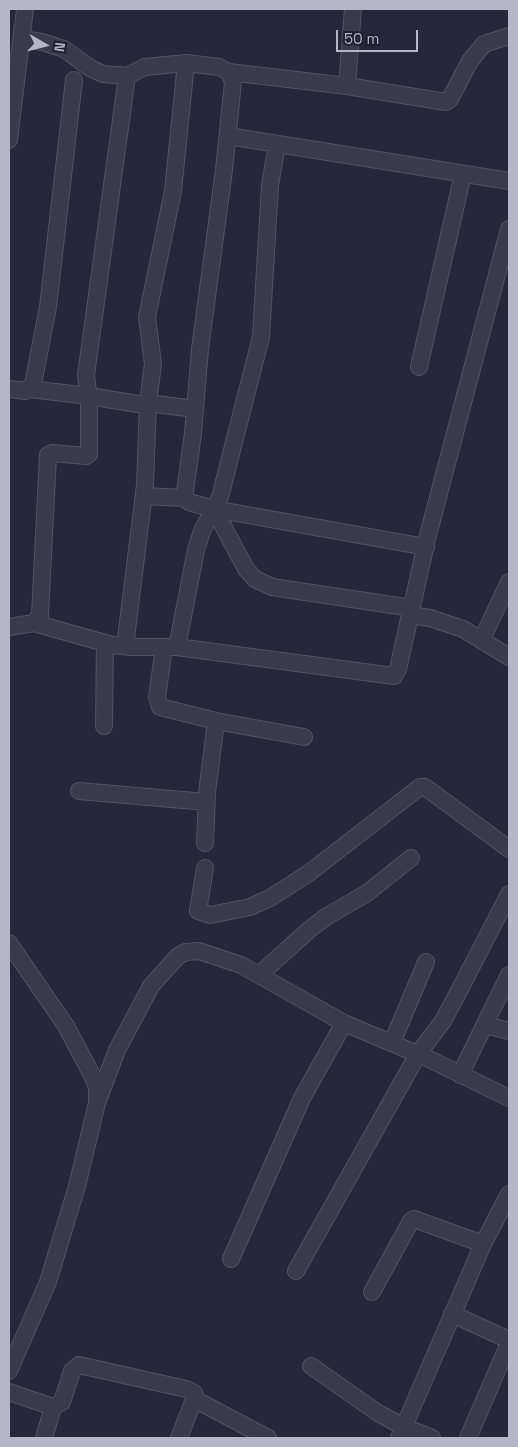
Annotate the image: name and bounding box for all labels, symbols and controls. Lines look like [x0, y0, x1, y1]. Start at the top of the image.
north arrow [20, 20, 70, 70]
scale bar [338, 20, 420, 52]
text: 50 m [344, 29, 379, 48]
text: N [50, 41, 69, 53]

